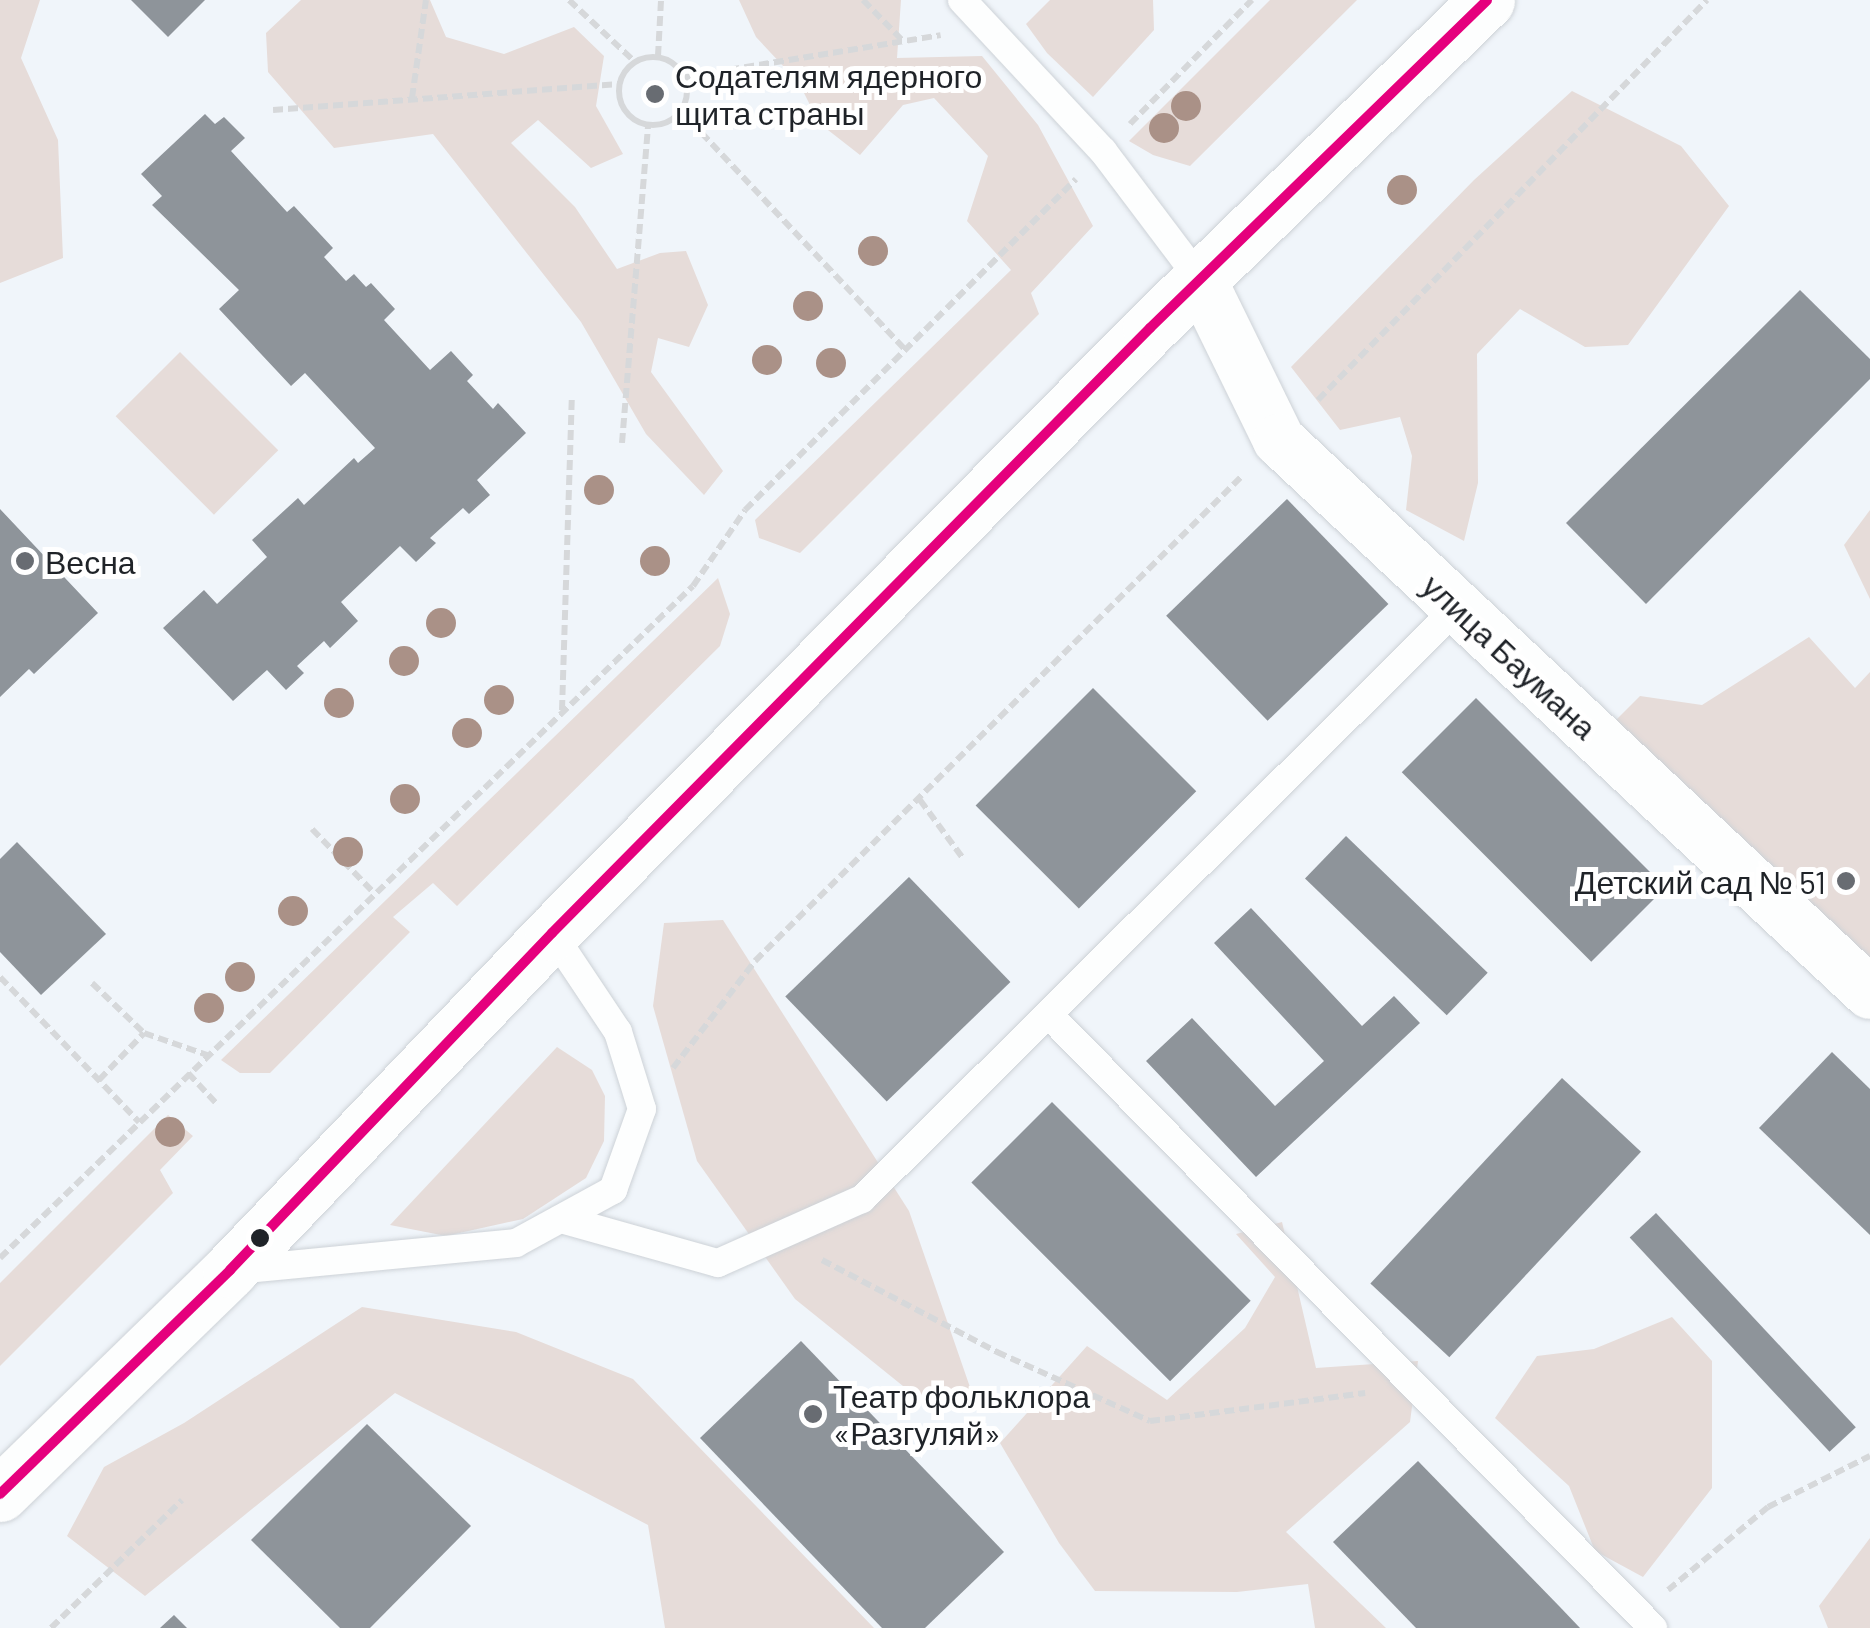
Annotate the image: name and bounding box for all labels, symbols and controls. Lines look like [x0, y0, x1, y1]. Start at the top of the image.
place label: Содателям ядерного щита страны [675, 57, 982, 132]
marker: Содателям ядерного щита страны [644, 83, 666, 105]
place label: Весна [45, 542, 136, 580]
marker: Весна [14, 550, 36, 572]
street label: улица Баумана [1415, 566, 1605, 746]
place label: Детский сад № 51 [1575, 862, 1826, 900]
marker: Детский сад № 51 [1835, 870, 1857, 892]
unlabelled marker [250, 1228, 270, 1248]
place label: Театр фольклора «Разгуляй» [833, 1377, 1090, 1452]
marker: Театр фольклора «Разгуляй» [802, 1403, 824, 1425]

